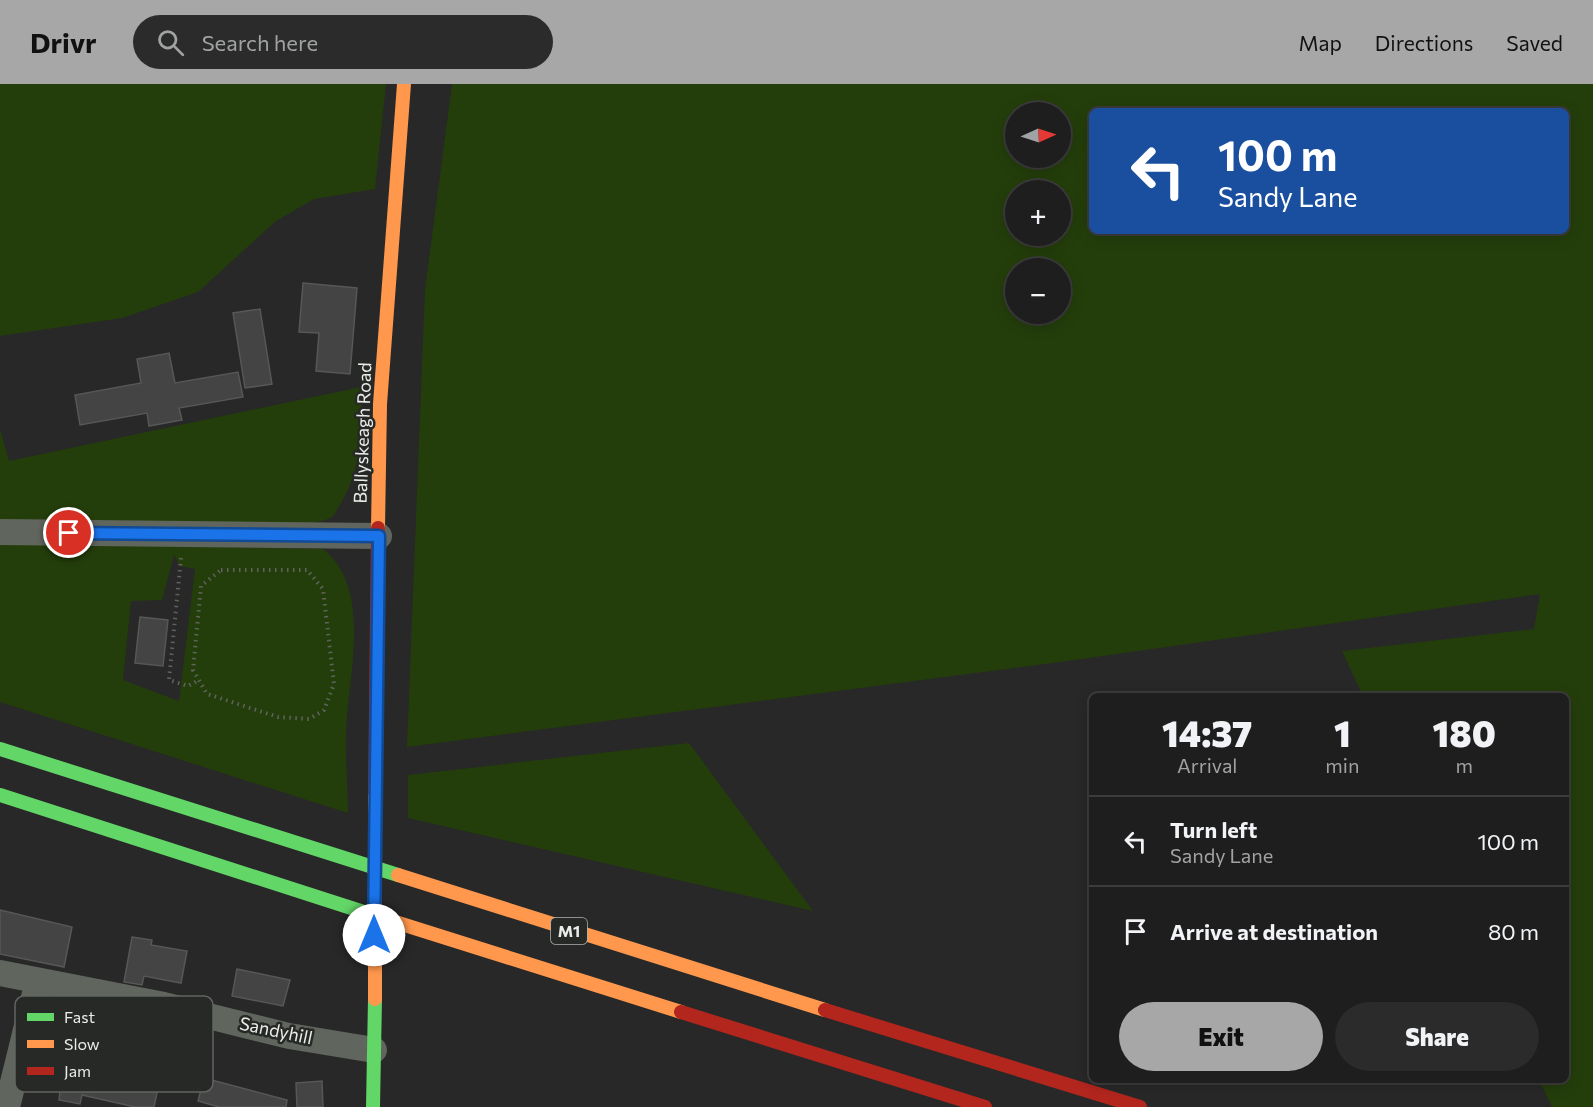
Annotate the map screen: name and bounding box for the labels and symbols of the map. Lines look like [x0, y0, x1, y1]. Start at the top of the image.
north arrow [1005, 102, 1071, 168]
street label: Ballyskeagh Road [349, 362, 375, 504]
pin [43, 507, 94, 558]
position arrow [342, 903, 406, 967]
road number: M1 [551, 918, 587, 944]
legend [15, 996, 213, 1092]
text: Fast [64, 1007, 95, 1026]
street label: Sandyhill [238, 1012, 315, 1048]
text: Slow [64, 1034, 100, 1053]
text: Jam [64, 1061, 91, 1080]

